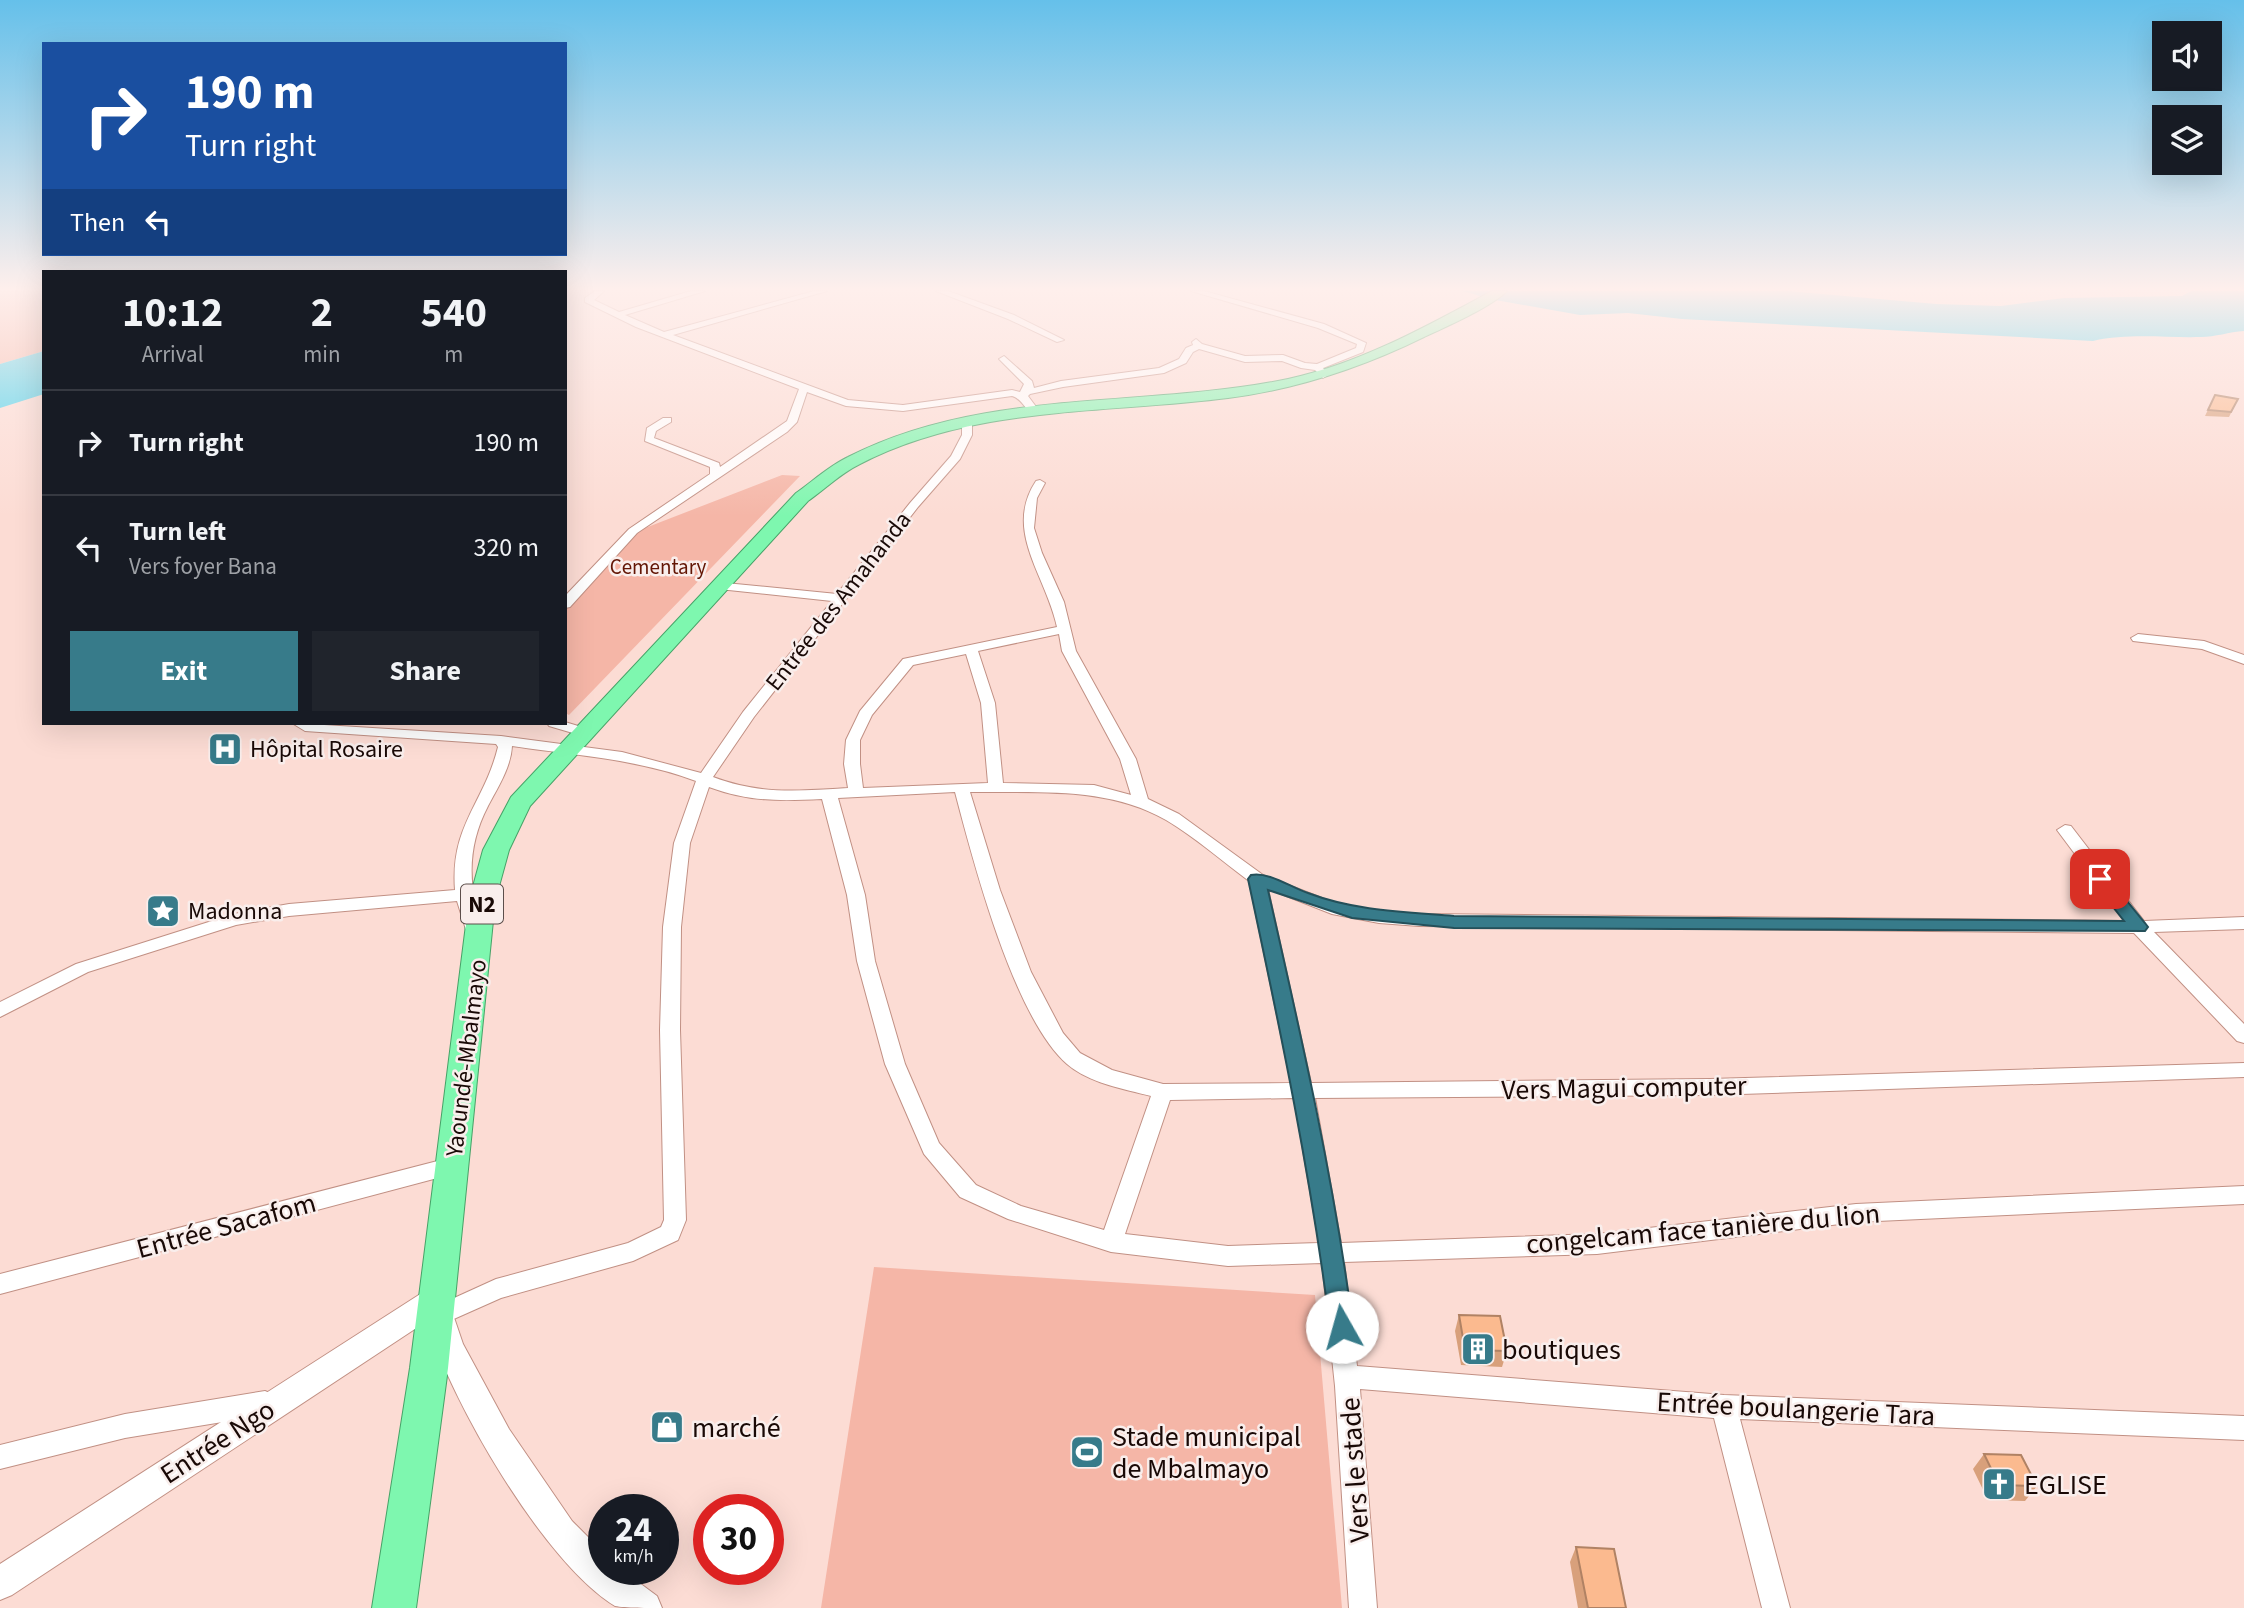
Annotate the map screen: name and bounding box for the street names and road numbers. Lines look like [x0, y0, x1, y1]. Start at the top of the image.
street label: Entrée des Amahanda [757, 504, 920, 699]
road number: N2 [461, 884, 503, 923]
street label: Yaoundé-Mbalmayo [437, 957, 496, 1160]
street label: Vers Magui computer [1501, 1066, 1747, 1110]
street label: Entrée Sacafom [132, 1183, 320, 1269]
street label: congelcam face tanière du lion [1524, 1194, 1882, 1264]
street label: Entrée boulangerie Tara [1656, 1382, 1936, 1436]
street label: Entrée Ngo [152, 1390, 283, 1494]
street label: Vers le stade [1330, 1396, 1380, 1544]

